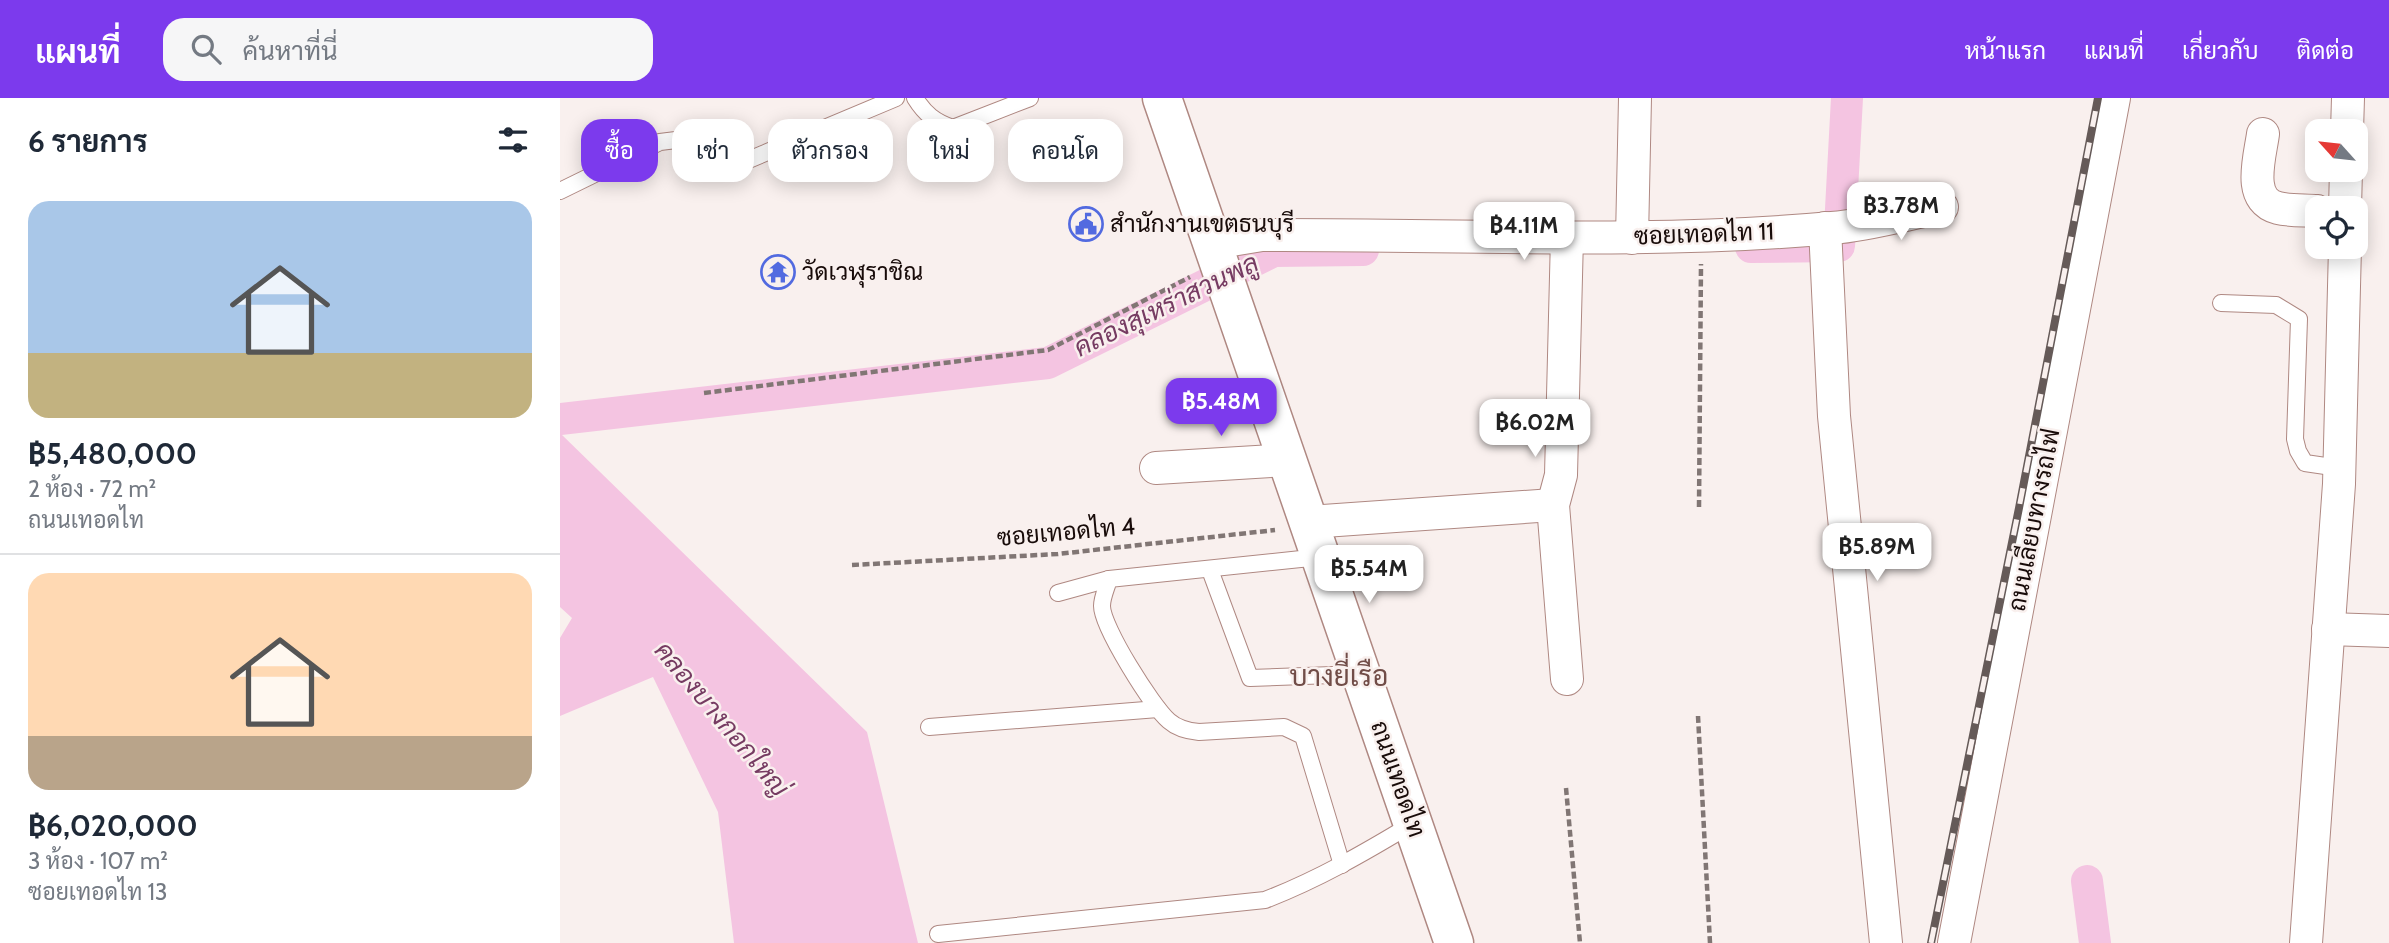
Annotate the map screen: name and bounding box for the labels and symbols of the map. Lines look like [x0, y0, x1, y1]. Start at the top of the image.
north arrow [2305, 119, 2368, 182]
pin: ฿3.78M [1844, 183, 1958, 242]
pin: ฿4.11M [1467, 202, 1581, 262]
public building icon: สำนักงานเขตธนบุรี [1067, 205, 1105, 243]
place label: สำนักงานเขตธนบุรี [1110, 209, 1294, 240]
street label: ซอยเทอดไท 11 [1633, 216, 1775, 250]
water label: คลองสุเหร่าสวนพลู [1068, 246, 1264, 365]
temple icon: วัดเวฬุราชิณ [759, 253, 797, 291]
place label: วัดเวฬุราชิณ [802, 257, 923, 288]
pin: ฿5.48M [1164, 378, 1278, 438]
pin: ฿6.02M [1478, 400, 1592, 459]
street label: ถนนเลียบทางรถไฟ [2001, 426, 2065, 614]
street label: ซอยเทอดไท 4 [996, 510, 1136, 552]
pin: ฿5.89M [1820, 524, 1934, 583]
pin: ฿5.54M [1312, 546, 1426, 605]
water label: คลองบางกอกใหญ่ [648, 635, 797, 805]
district label: บางยี่เรือ [1289, 652, 1389, 693]
street label: ถนนเทอดไท [1365, 717, 1433, 841]

